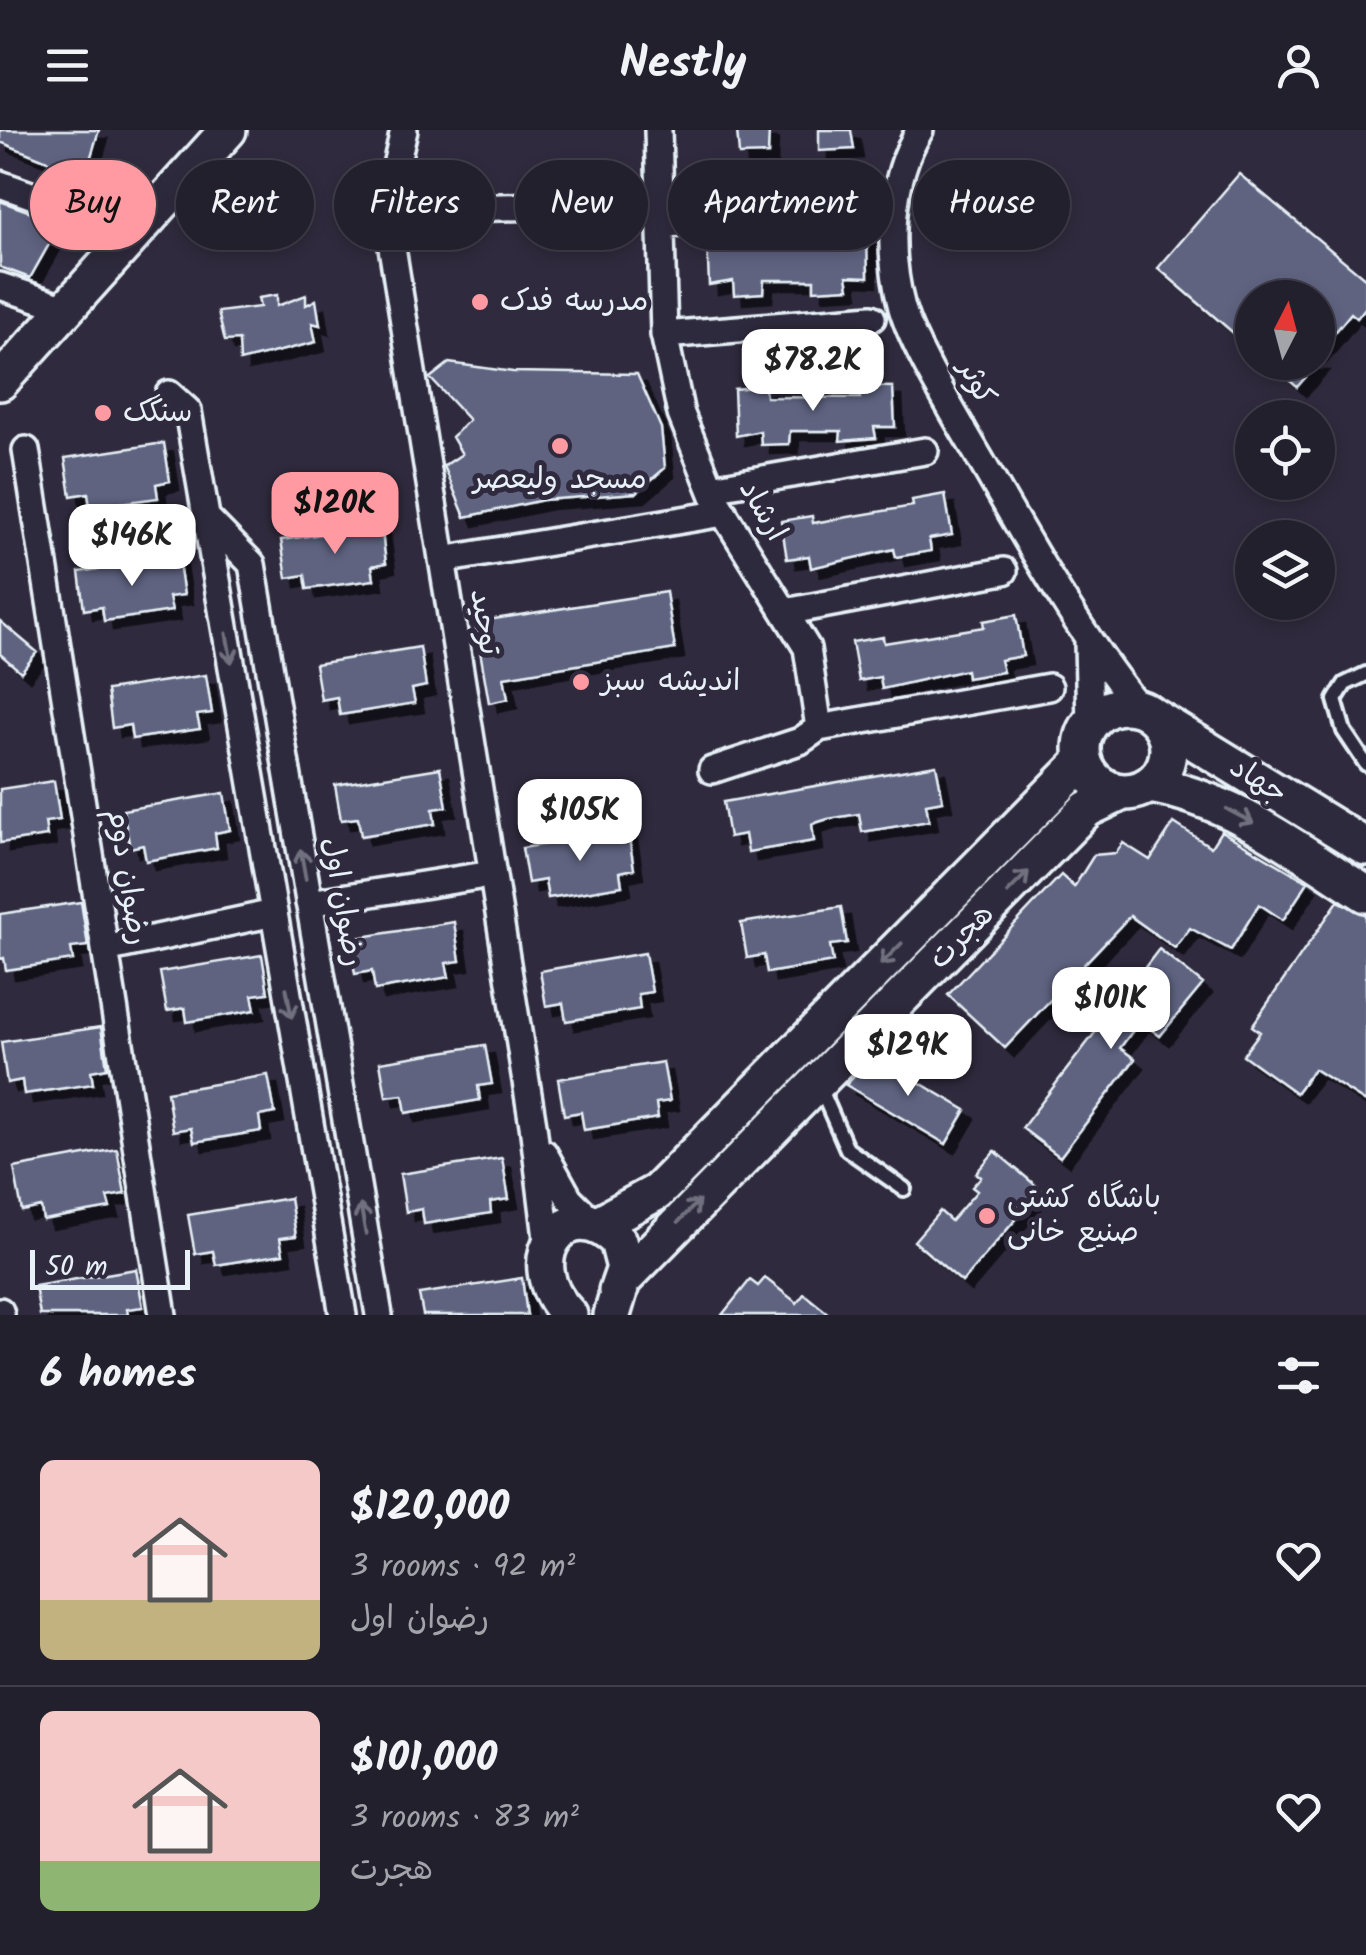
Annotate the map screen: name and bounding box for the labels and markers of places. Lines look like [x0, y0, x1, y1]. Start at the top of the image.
place label: مدرسه فدک [500, 278, 648, 326]
marker: مدرسه فدک [469, 291, 491, 313]
pin: $78.2K [732, 329, 894, 414]
place label: سنگک [123, 389, 193, 437]
marker: سنگک [92, 402, 114, 424]
marker: مسجد ولیعصر [549, 435, 571, 457]
place label: مسجد ولیعصر [470, 456, 647, 504]
pin: $120K [265, 472, 405, 557]
pin: $146K [62, 504, 202, 589]
place label: اندیشه سبز [598, 658, 740, 706]
marker: اندیشه سبز [570, 671, 592, 693]
pin: $105K [510, 779, 650, 864]
pin: $101K [1041, 967, 1181, 1052]
pin: $129K [838, 1014, 978, 1099]
place label: باشگاه کشتی صنیع خانی [1007, 1175, 1161, 1257]
marker: باشگاه کشتی صنیع خانی [976, 1205, 998, 1227]

